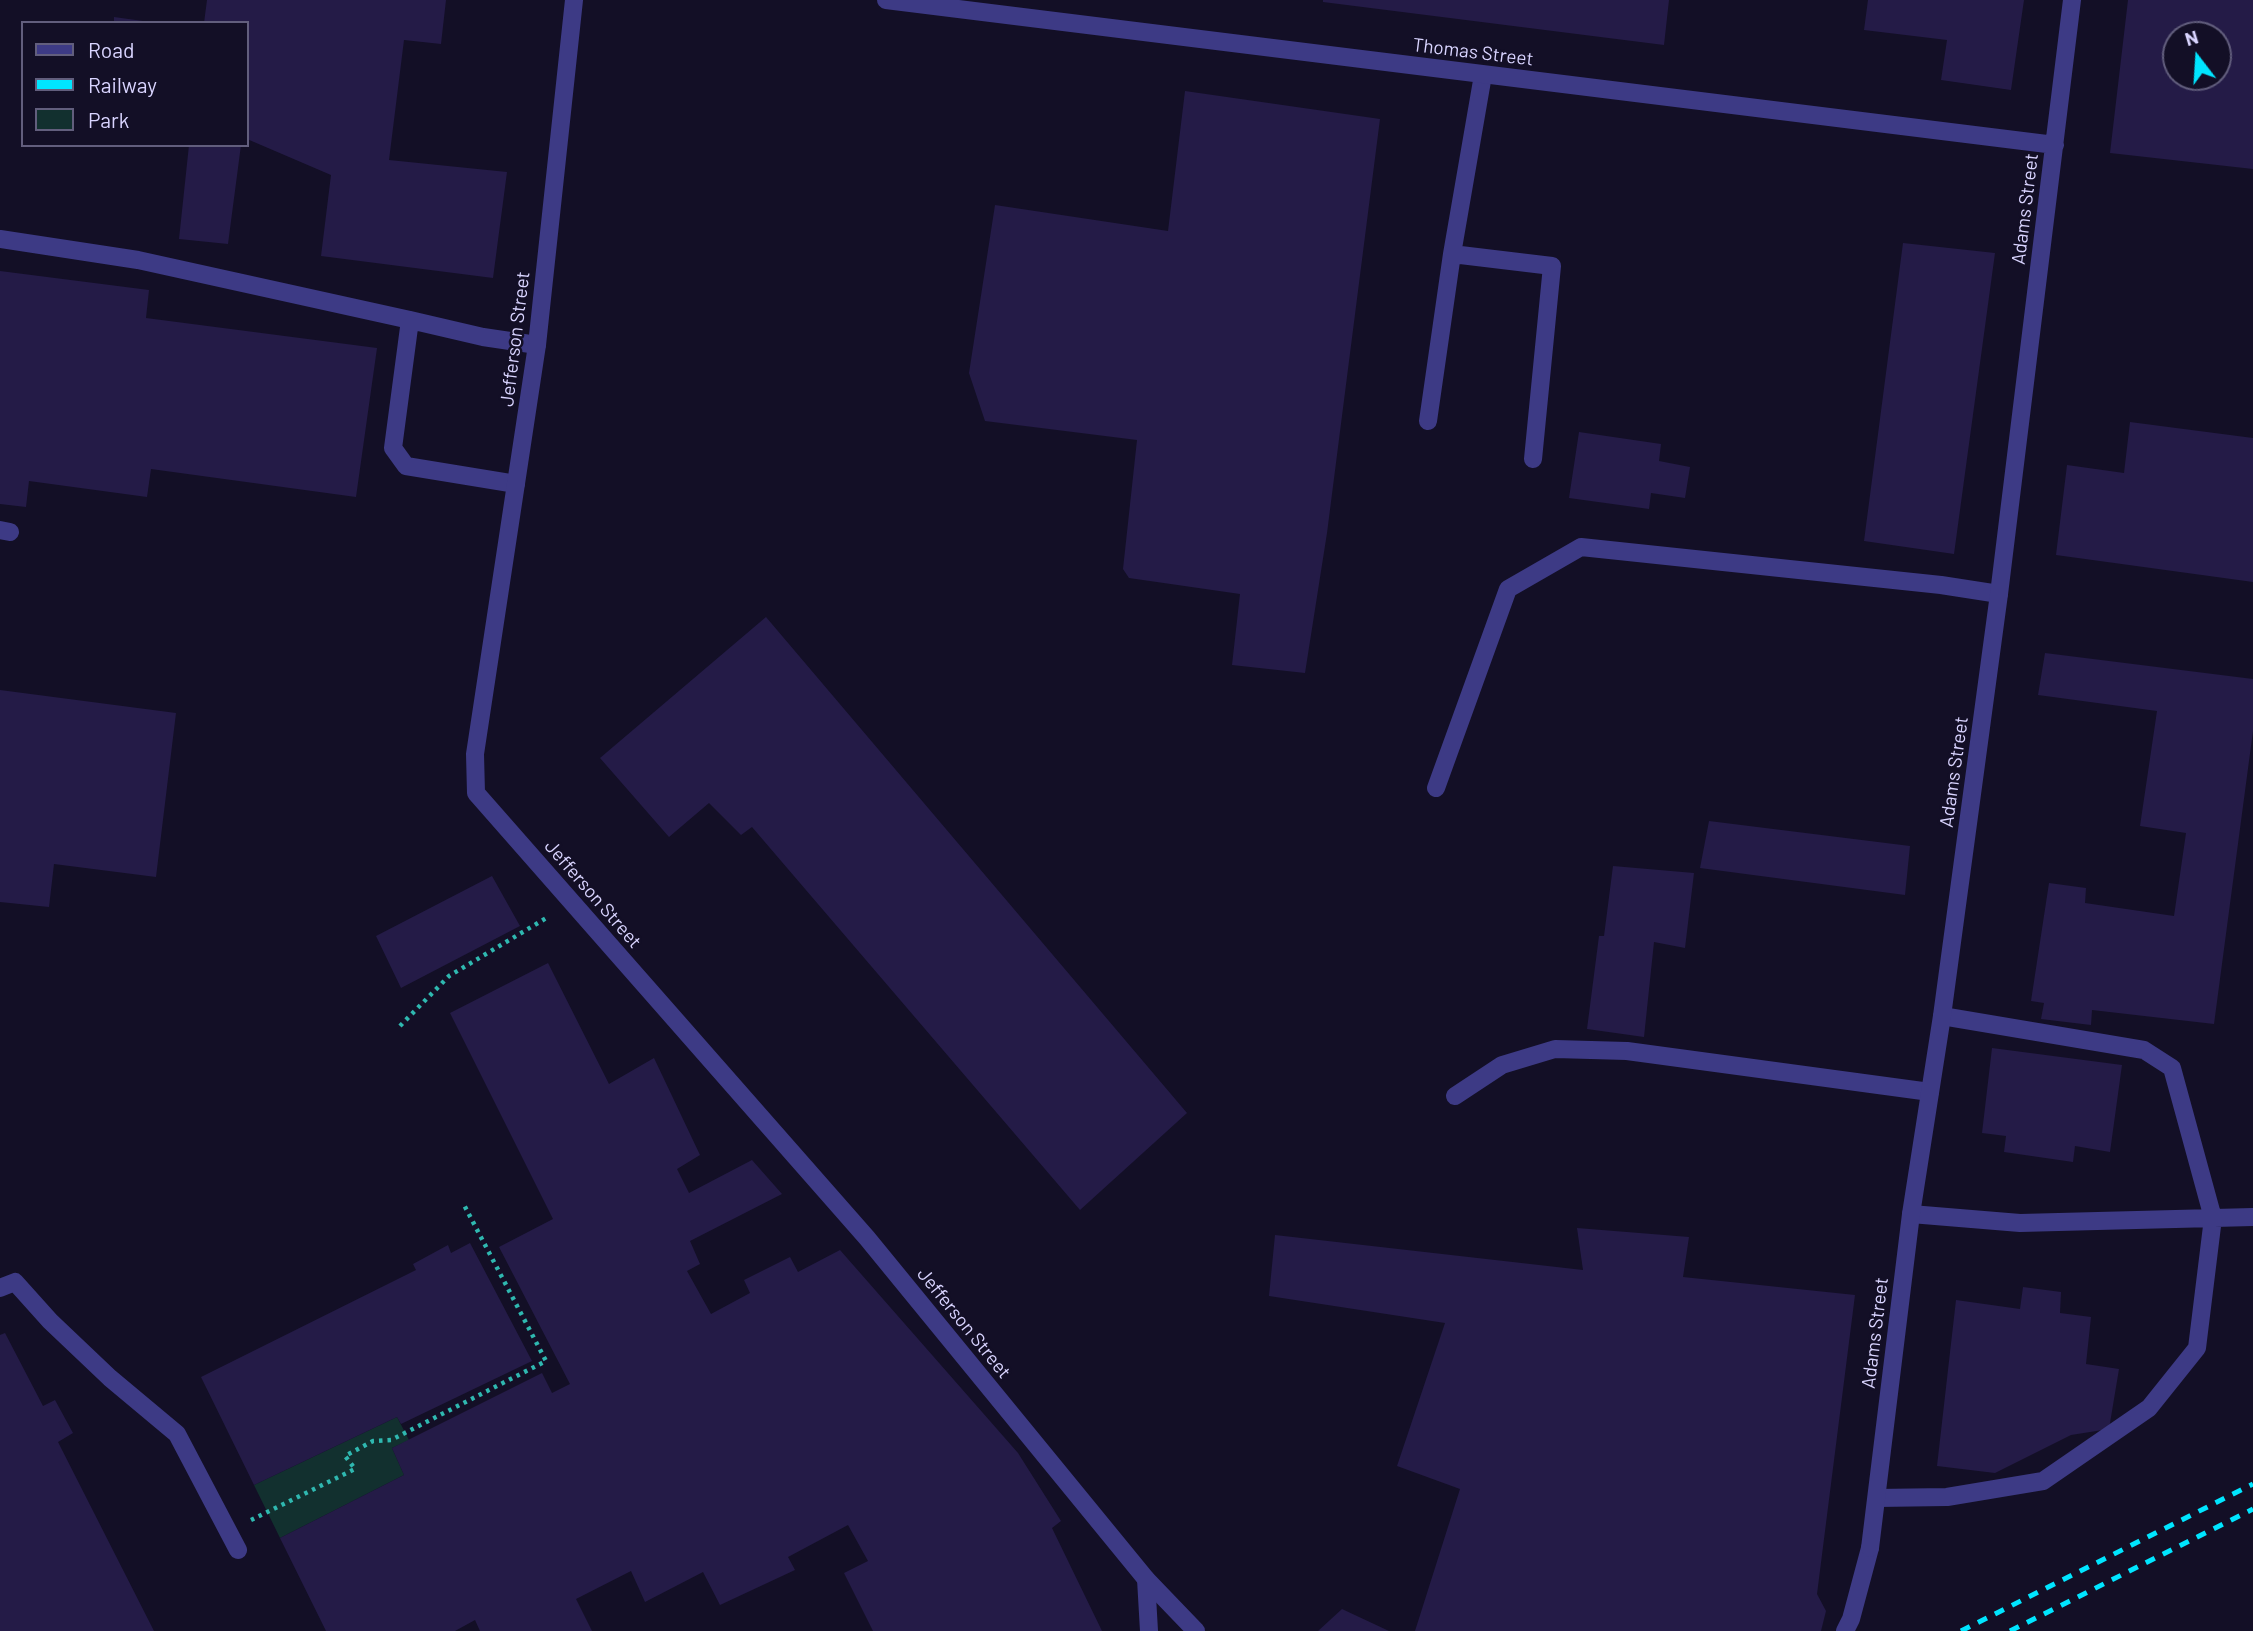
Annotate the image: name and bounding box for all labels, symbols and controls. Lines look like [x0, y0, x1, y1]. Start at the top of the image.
legend [21, 21, 248, 147]
north arrow [2162, 21, 2232, 91]
text: N [2182, 25, 2201, 50]
street label: Thomas Street [1411, 33, 1535, 71]
text: Road [88, 37, 134, 62]
text: Railway [88, 72, 157, 97]
text: Park [88, 107, 129, 132]
street label: Adams Street [2007, 152, 2043, 266]
street label: Jefferson Street [495, 270, 535, 408]
street label: Adams Street [1935, 715, 1973, 829]
street label: Jefferson Street [540, 835, 646, 953]
street label: Jefferson Street [912, 1263, 1016, 1383]
street label: Adams Street [1857, 1276, 1893, 1390]

